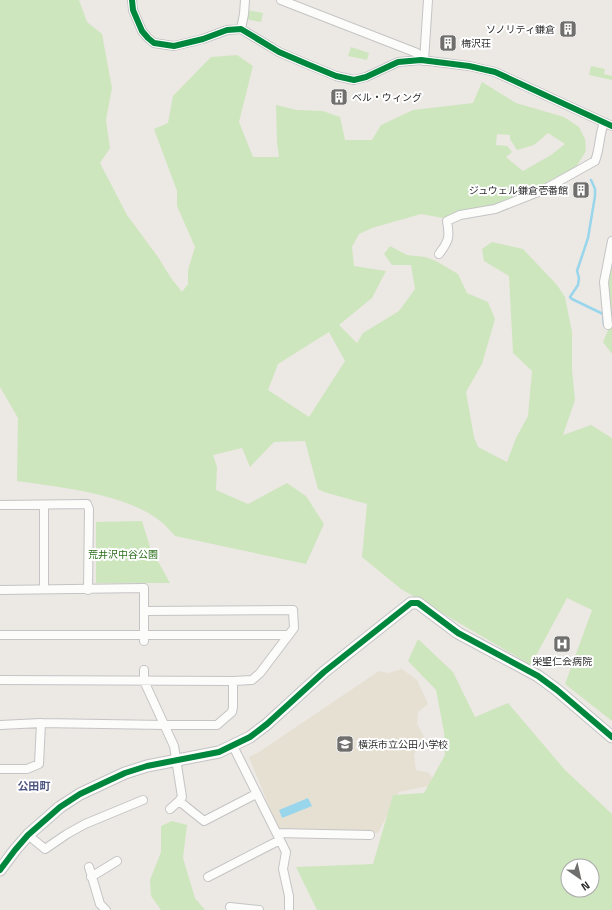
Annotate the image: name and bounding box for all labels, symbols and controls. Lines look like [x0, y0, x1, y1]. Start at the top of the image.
building icon: ソノリティ鎌倉 [558, 19, 578, 39]
place label: ソノリティ鎌倉 [486, 22, 555, 37]
building icon: 梅沢荘 [438, 33, 458, 53]
place label: 梅沢荘 [461, 36, 491, 51]
building icon: ベル・ウィング [329, 87, 349, 107]
place label: ベル・ウィング [352, 90, 422, 105]
building icon: ジュウェル鎌倉壱番館 [571, 180, 591, 200]
place label: ジュウェル鎌倉壱番館 [469, 183, 568, 198]
park label: 荒井沢中谷公園 [88, 547, 158, 562]
hospital icon: 栄聖仁会病院 [552, 634, 572, 654]
place label: 栄聖仁会病院 [532, 654, 592, 669]
school or university icon: 横浜市立公田小学校 [335, 734, 355, 754]
place label: 横浜市立公田小学校 [358, 737, 448, 752]
district label: 公田町 [18, 778, 51, 794]
north arrow [560, 858, 600, 898]
text: N [578, 878, 593, 895]

